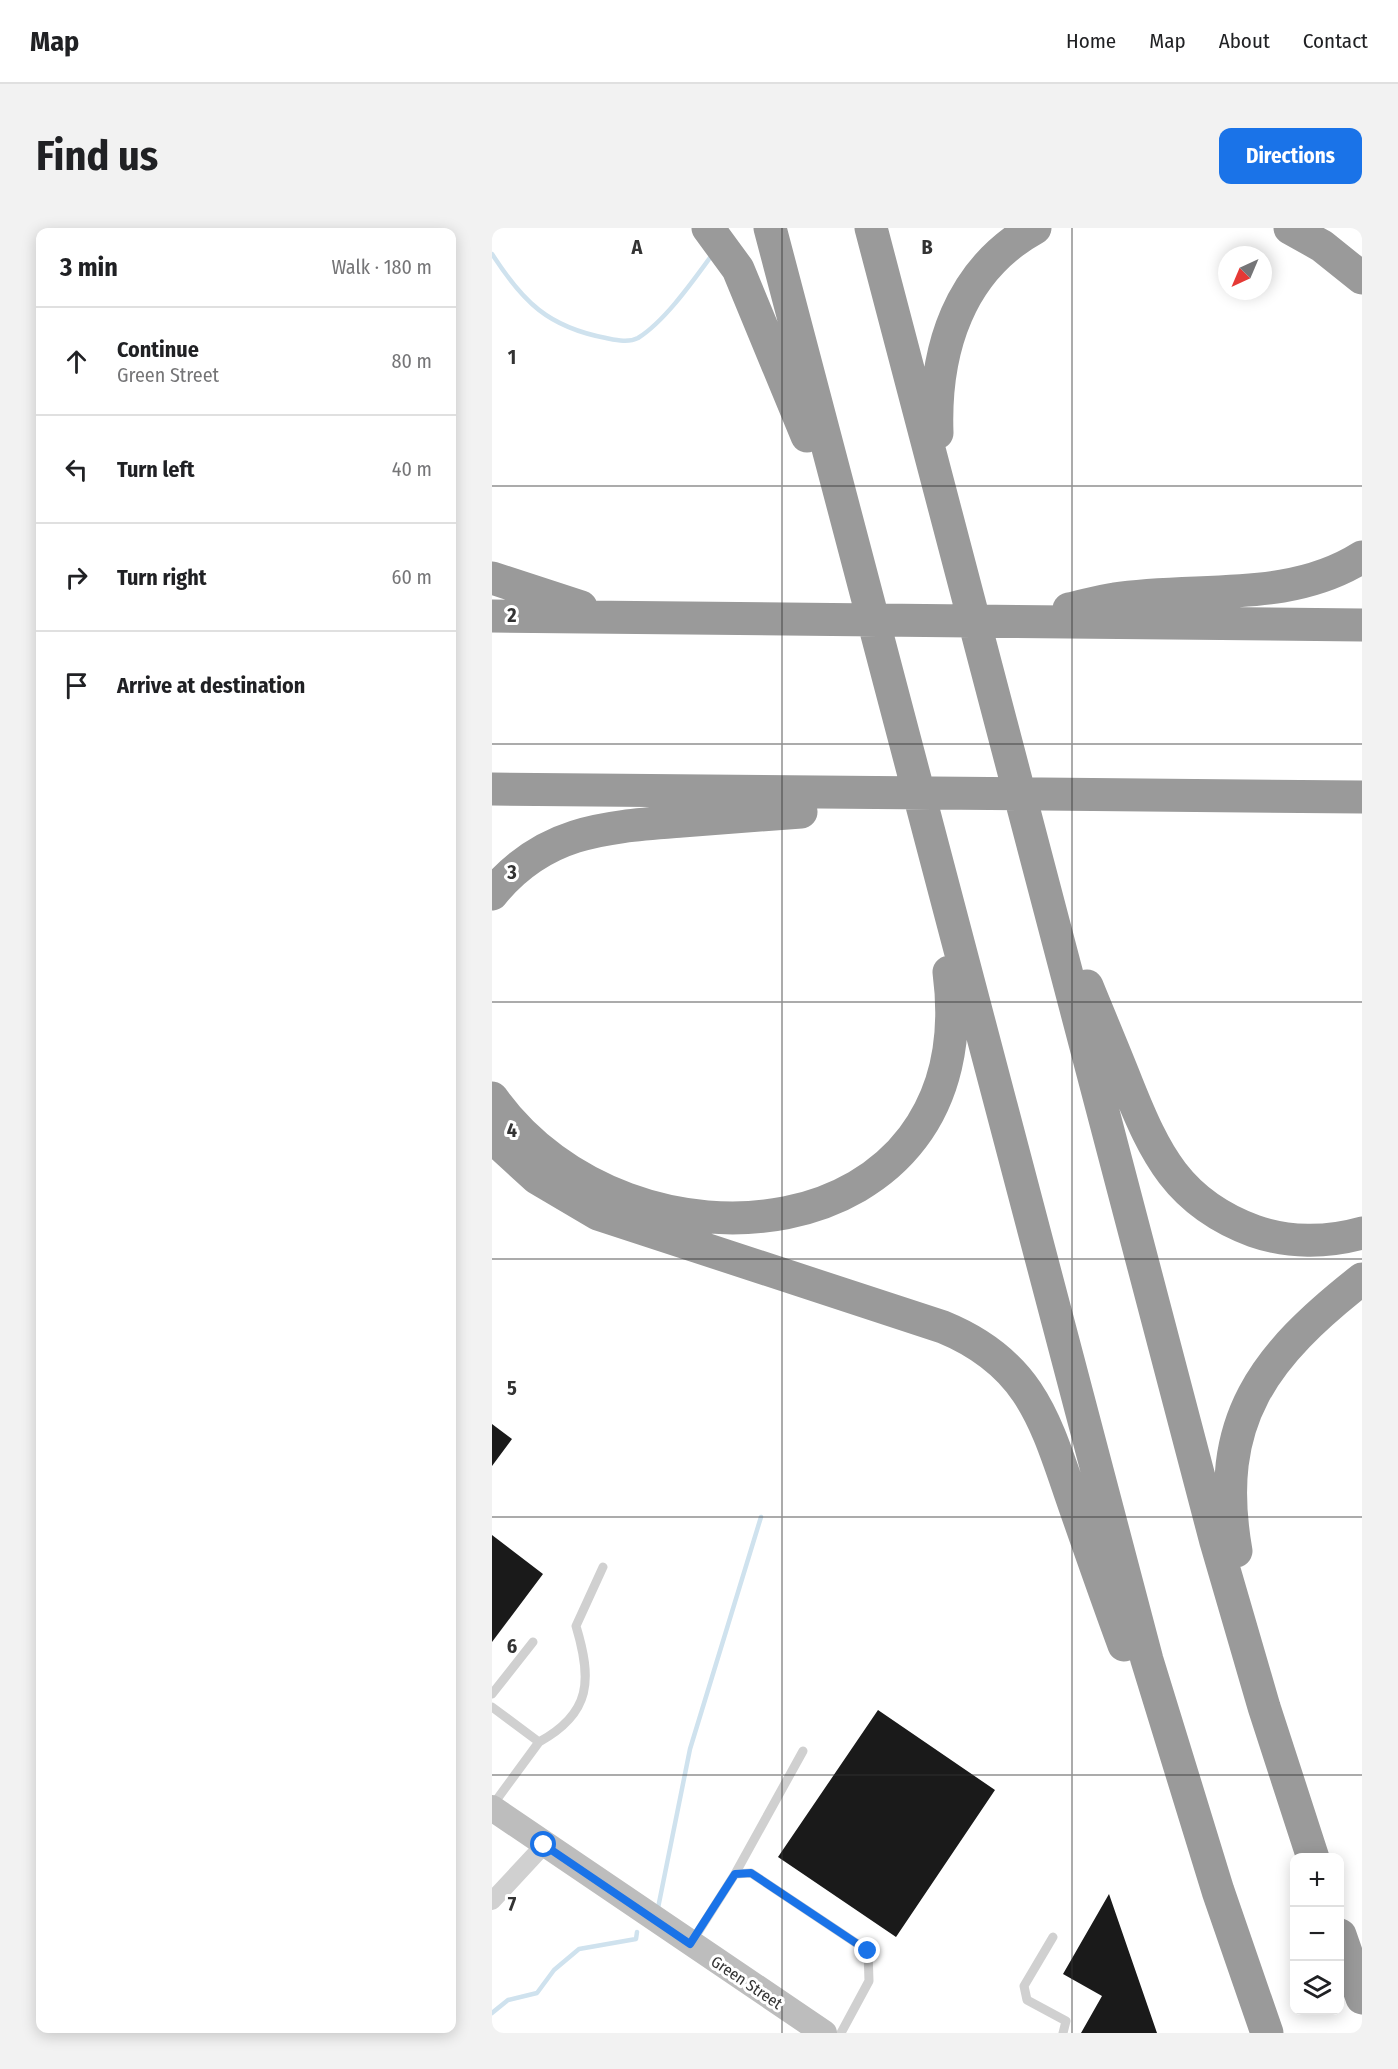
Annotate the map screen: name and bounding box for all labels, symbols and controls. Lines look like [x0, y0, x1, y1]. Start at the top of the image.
text: Map [30, 25, 79, 58]
text: Home [1066, 28, 1116, 54]
text: Map [1149, 28, 1186, 54]
text: About [1219, 28, 1270, 54]
text: Contact [1303, 28, 1368, 54]
button: Directions [1219, 128, 1362, 184]
text: Find us [36, 131, 158, 181]
text: A [631, 235, 644, 259]
text: B [921, 235, 933, 259]
north arrow [1218, 246, 1272, 300]
text: 3 min [60, 252, 118, 283]
text: Walk · 180 m [331, 255, 432, 279]
text: Continue [117, 336, 199, 363]
icon: ahead [60, 345, 93, 378]
text: 1 [508, 345, 516, 369]
text: 80 m [392, 349, 432, 373]
text: Green Street [117, 363, 219, 387]
icon: left [60, 453, 93, 486]
text: Turn left [117, 456, 195, 483]
text: 40 m [392, 457, 432, 481]
icon: right [60, 561, 93, 594]
text: Turn right [117, 564, 206, 591]
text: 60 m [392, 565, 432, 589]
text: 2 [506, 603, 517, 627]
icon: arrive [60, 669, 93, 702]
text: Arrive at destination [117, 672, 305, 699]
text: 3 [506, 860, 517, 884]
text: 4 [507, 1118, 517, 1142]
text: 5 [507, 1376, 517, 1400]
text: 6 [507, 1634, 517, 1658]
route start [530, 1831, 556, 1857]
map controls [1290, 1853, 1344, 2015]
button: + [1290, 1853, 1344, 1907]
text: 7 [508, 1892, 517, 1916]
button: − [1290, 1907, 1344, 1961]
route end [854, 1937, 880, 1963]
street label: Green Street [708, 1952, 787, 2014]
button: layers [1290, 1961, 1344, 2015]

